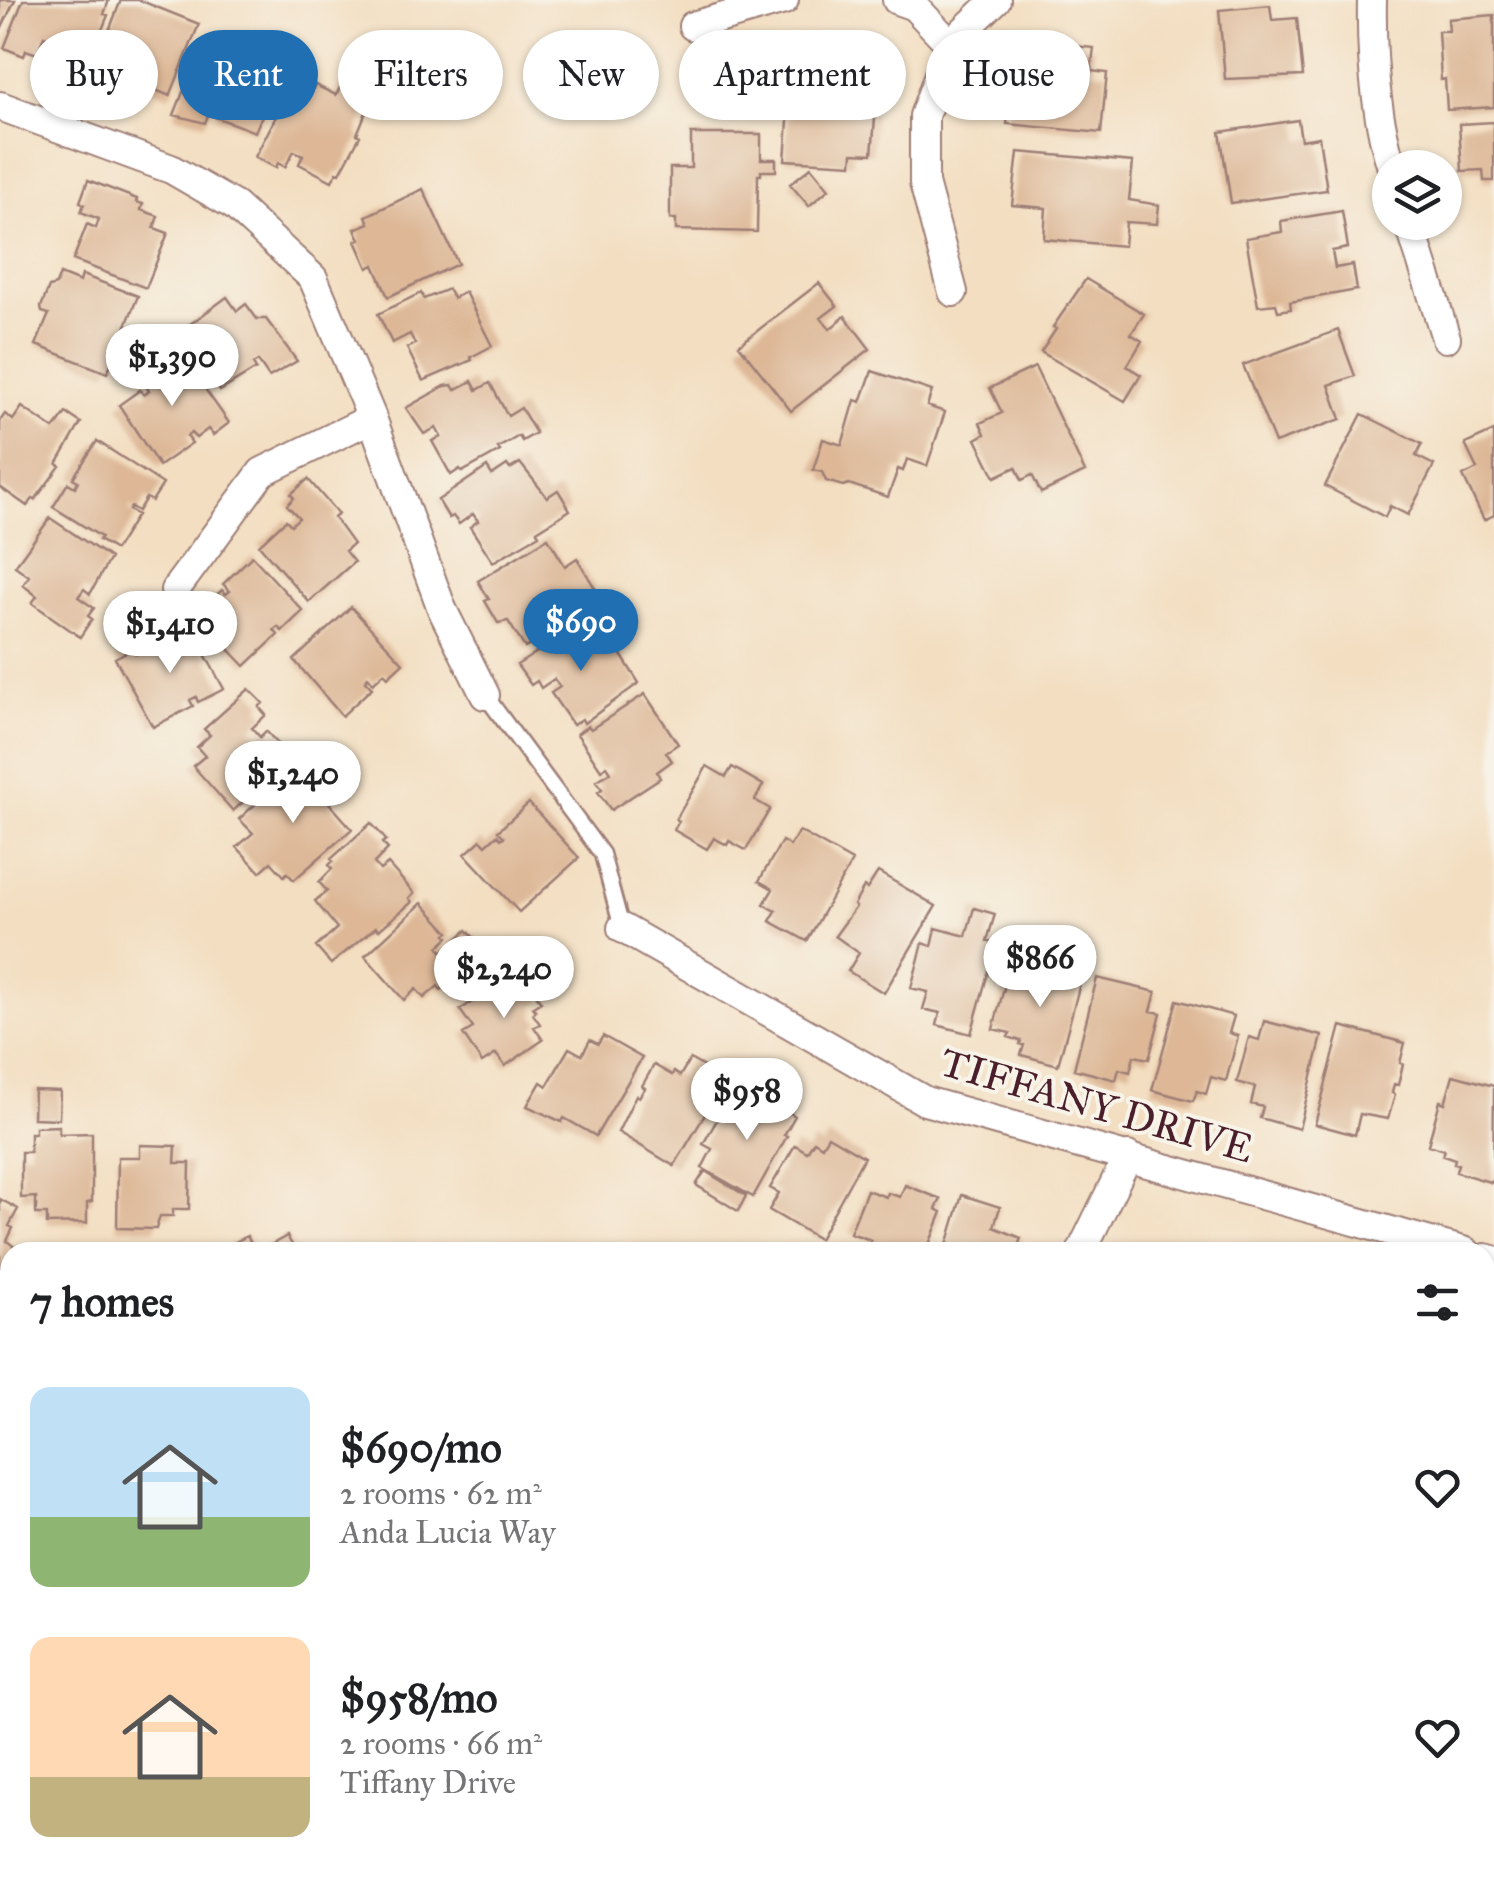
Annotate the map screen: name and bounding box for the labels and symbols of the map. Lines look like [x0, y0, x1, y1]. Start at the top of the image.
pin: $1,390 [91, 324, 253, 409]
pin: $690 [522, 589, 640, 674]
pin: $1,410 [89, 591, 251, 676]
pin: $1,240 [212, 741, 374, 826]
pin: $866 [981, 925, 1099, 1010]
pin: $2,240 [423, 936, 585, 1021]
street label: TIFFANY DRIVE [935, 1037, 1259, 1173]
pin: $958 [688, 1058, 806, 1143]

